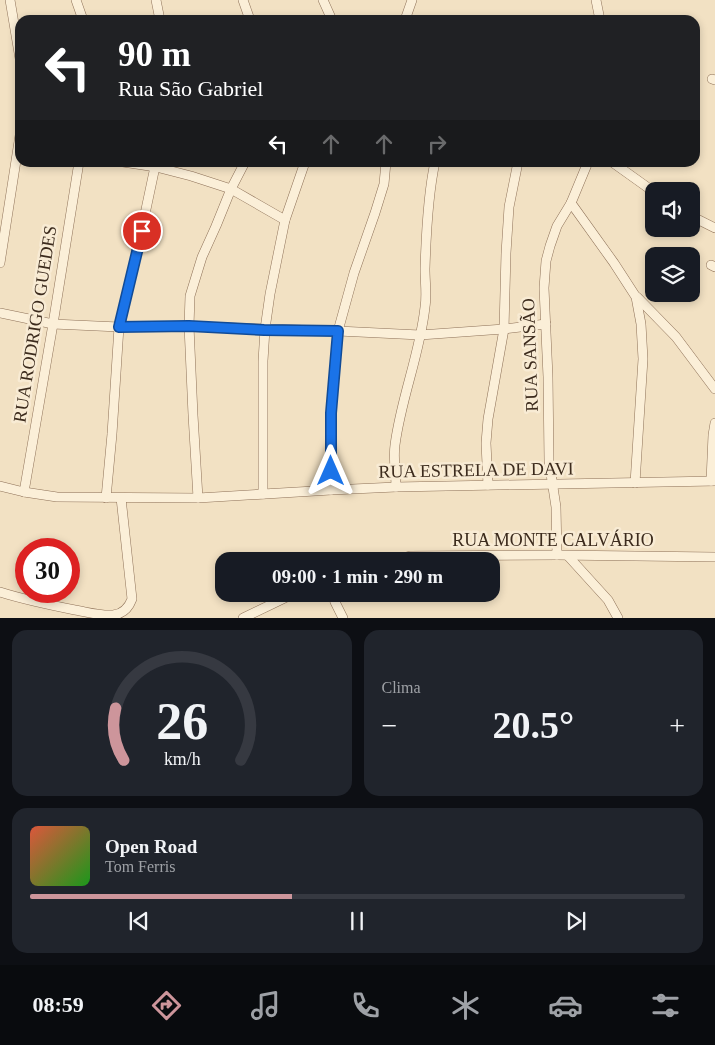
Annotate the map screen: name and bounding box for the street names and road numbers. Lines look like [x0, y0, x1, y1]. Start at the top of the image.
street label: RUA RODRIGO GUEDES [10, 224, 60, 424]
street label: RUA SANSÃO [517, 298, 542, 412]
street label: RUA ESTRELA DE DAVI [378, 458, 574, 482]
street label: RUA MONTE CALVÁRIO [452, 529, 654, 550]

